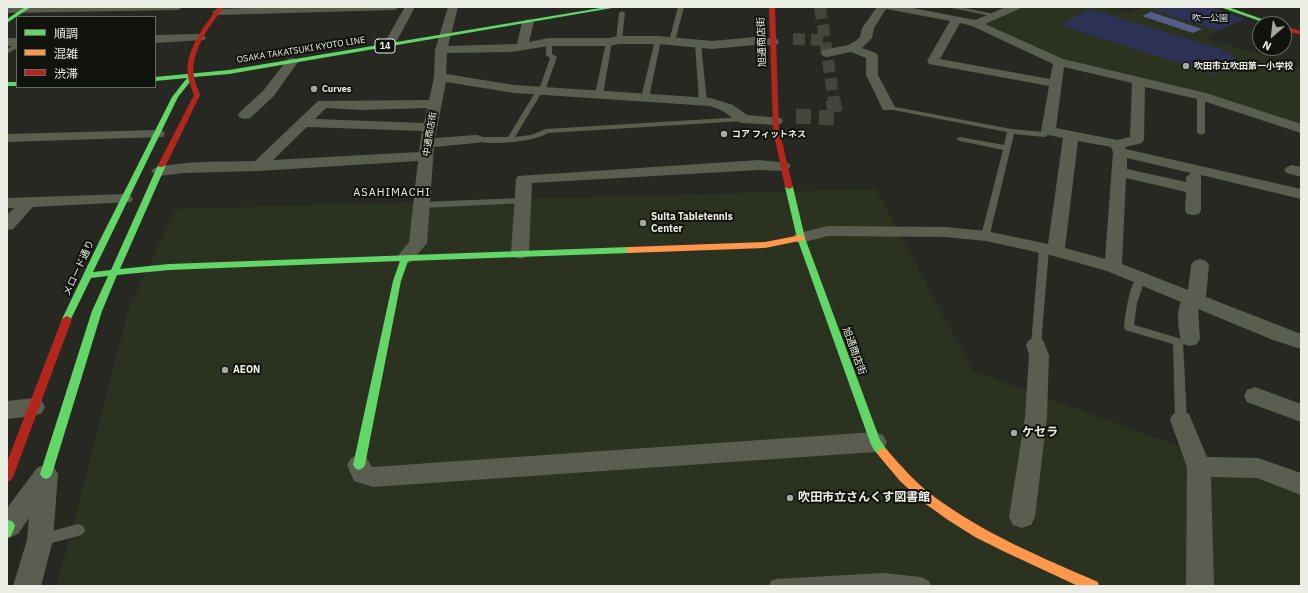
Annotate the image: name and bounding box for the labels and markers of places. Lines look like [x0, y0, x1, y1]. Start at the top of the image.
marker: 吹田市立吹田第一小学校 [1181, 61, 1191, 71]
place label: 吹田市立吹田第一小学校 [1194, 61, 1293, 71]
marker: Curves [309, 84, 319, 94]
place label: Curves [322, 84, 351, 94]
marker: コア フィットネス [719, 129, 729, 139]
place label: コア フィットネス [732, 129, 806, 139]
place label: Suita Tabletennis Center [651, 211, 733, 234]
marker: Suita Tabletennis Center [638, 218, 648, 228]
place label: AEON [233, 364, 260, 376]
marker: AEON [220, 365, 230, 375]
place label: ケセラ [1022, 426, 1058, 440]
marker: ケセラ [1009, 428, 1019, 438]
place label: 吹田市立さんくす図書館 [798, 491, 930, 505]
marker: 吹田市立さんくす図書館 [785, 493, 795, 503]

